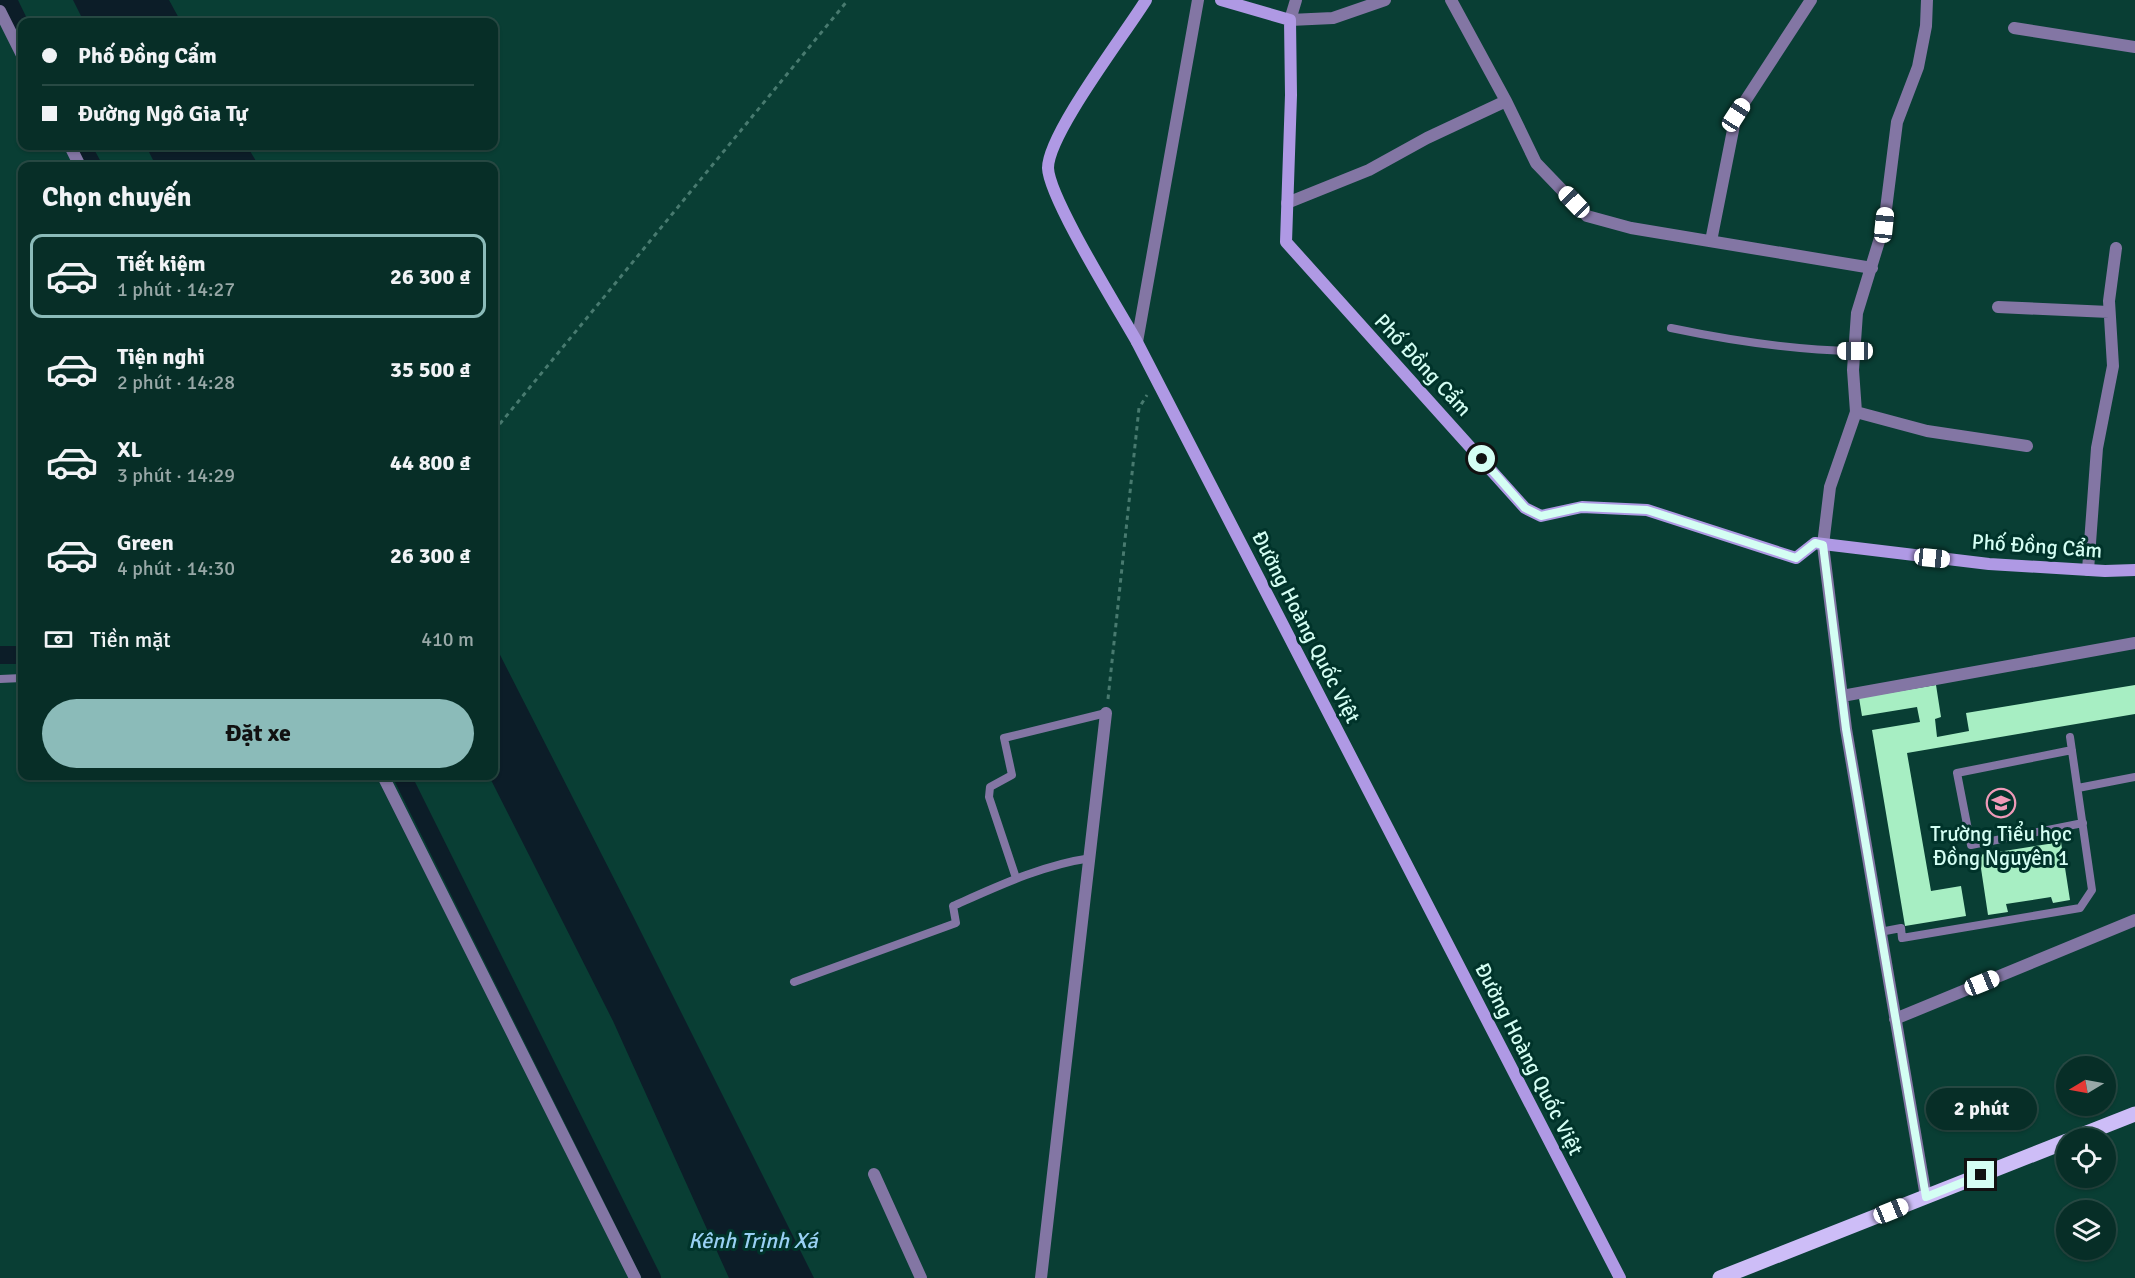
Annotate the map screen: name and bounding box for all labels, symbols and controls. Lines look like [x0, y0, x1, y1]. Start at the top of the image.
text: Phố Đồng Cẩm [78, 42, 217, 69]
car [1719, 95, 1753, 135]
text: Đường Ngô Gia Tự [78, 100, 248, 127]
text: Chọn chuyến [42, 181, 191, 214]
car [1555, 183, 1593, 221]
car [1873, 206, 1895, 244]
icon: car [45, 249, 99, 303]
text: Tiết kiệm [117, 250, 205, 277]
text: 26 300 ₫ [390, 263, 471, 290]
text: 1 phút · 14:27 [117, 277, 235, 302]
street label: Phố Đồng Cẩm [1369, 308, 1478, 422]
icon: car [45, 342, 99, 396]
car [1837, 342, 1873, 360]
text: Tiện nghi [117, 343, 205, 370]
text: 35 500 ₫ [390, 356, 471, 383]
text: 2 phút · 14:28 [117, 370, 235, 395]
icon: car [45, 435, 99, 489]
text: XL [117, 436, 142, 463]
route start [1468, 445, 1495, 472]
text: 44 800 ₫ [390, 449, 471, 476]
text: 3 phút · 14:29 [117, 463, 235, 488]
street label: Đường Hoàng Quốc Việt [1246, 526, 1366, 728]
street label: Phố Đồng Cẩm [1971, 527, 2103, 564]
icon: car [45, 528, 99, 582]
text: Green [117, 529, 174, 556]
text: 26 300 ₫ [390, 542, 471, 569]
car [1913, 547, 1951, 569]
text: 4 phút · 14:30 [117, 556, 235, 581]
icon: cash [42, 623, 75, 656]
text: Tiền mặt [90, 626, 171, 653]
text: 410 m [421, 627, 474, 652]
button: Đặt xe [42, 699, 474, 768]
school or university icon: Trường Tiểu học Đồng Nguyên 1 [1985, 787, 2017, 819]
place label: Trường Tiểu học Đồng Nguyên 1 [1930, 820, 2072, 871]
street label: Đường Hoàng Quốc Việt [1469, 958, 1589, 1160]
car [1962, 968, 2002, 998]
north arrow [2056, 1056, 2116, 1116]
map controls [2056, 1056, 2116, 1260]
callout: 2 phút [1926, 1088, 2036, 1130]
text: 2 phút [1954, 1096, 2009, 1121]
button: locate [2056, 1128, 2116, 1188]
route end [1967, 1161, 1994, 1188]
car [1871, 1196, 1911, 1226]
button: layers [2056, 1200, 2116, 1260]
water label: Kênh Trịnh Xá [688, 1227, 820, 1254]

